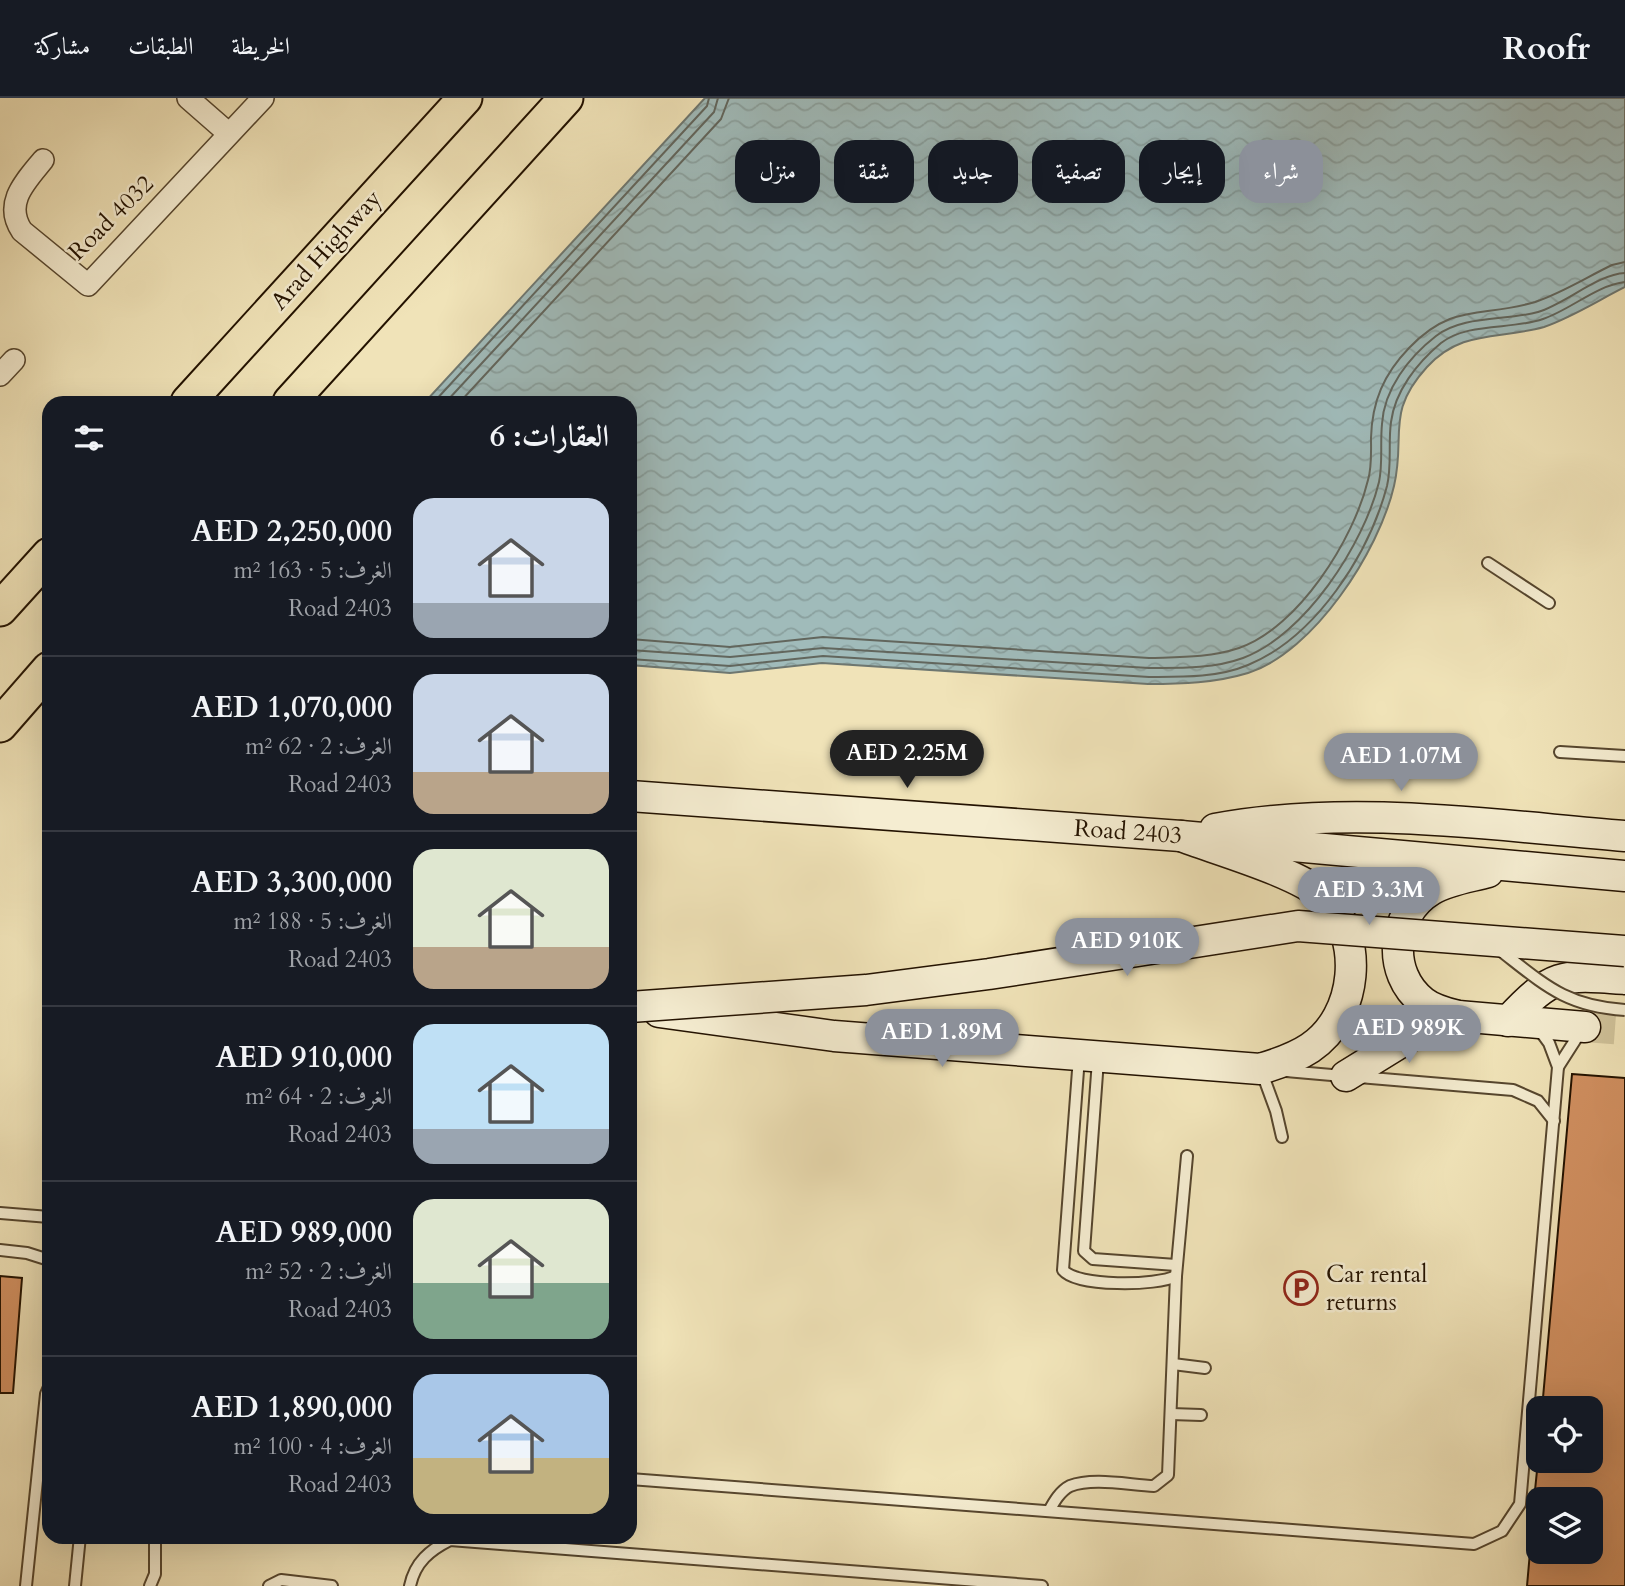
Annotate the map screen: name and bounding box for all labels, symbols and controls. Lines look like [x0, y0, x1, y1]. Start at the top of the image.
text: Roofr [1503, 26, 1590, 71]
text: مشاركة [35, 30, 90, 63]
text: الطبقات [128, 30, 194, 63]
text: الخريطة [232, 30, 290, 63]
chip: منزل [735, 140, 820, 203]
chip: شقة [834, 140, 914, 203]
chip: جديد [928, 140, 1018, 203]
chip: تصفية [1032, 140, 1125, 203]
chip: إيجار [1139, 140, 1225, 203]
chip: شراء [1239, 140, 1323, 203]
street label: Road 4032 [61, 168, 161, 268]
street label: Arad Highway [263, 183, 389, 317]
text: العقارات: 6 [490, 416, 609, 457]
icon: filters [70, 419, 108, 457]
text: AED 2,250,000 [191, 511, 392, 552]
icon: home [469, 526, 553, 610]
text: الغرف: 5 · 163 m² [233, 555, 392, 586]
text: Road 2403 [288, 593, 392, 624]
text: AED 1,070,000 [191, 687, 392, 728]
icon: home [469, 702, 553, 786]
pin: AED 2.25M [827, 730, 987, 790]
text: الغرف: 2 · 62 m² [245, 731, 392, 762]
pin: AED 1.07M [1321, 734, 1481, 793]
text: AED 2.25M [846, 737, 968, 768]
text: AED 1.07M [1340, 740, 1462, 771]
text: Road 2403 [288, 769, 392, 800]
street label: Road 2403 [1073, 812, 1183, 852]
text: AED 3,300,000 [191, 862, 392, 903]
pin: AED 3.3M [1297, 868, 1441, 927]
text: AED 3.3M [1314, 874, 1424, 905]
icon: home [469, 877, 553, 961]
text: الغرف: 5 · 188 m² [233, 906, 392, 937]
pin: AED 910K [1055, 918, 1199, 978]
text: AED 910K [1071, 925, 1183, 956]
text: Road 2403 [288, 944, 392, 975]
pin: AED 989K [1337, 1006, 1481, 1065]
pin: AED 1.89M [862, 1010, 1022, 1069]
text: AED 989K [1353, 1012, 1465, 1043]
text: AED 1.89M [881, 1016, 1003, 1047]
text: AED 910,000 [216, 1037, 392, 1078]
icon: home [469, 1052, 553, 1136]
text: الغرف: 2 · 64 m² [245, 1081, 392, 1112]
text: Road 2403 [288, 1119, 392, 1150]
text: AED 989,000 [216, 1212, 392, 1253]
icon: home [469, 1227, 553, 1311]
text: الغرف: 2 · 52 m² [245, 1256, 392, 1287]
place label: Car rental returns [1326, 1258, 1427, 1319]
parking icon: Car rental returns [1282, 1269, 1320, 1307]
text: Road 2403 [288, 1294, 392, 1325]
text: AED 1,890,000 [191, 1387, 392, 1428]
map controls [1526, 1396, 1603, 1564]
button: locate [1526, 1396, 1603, 1473]
icon: home [469, 1402, 553, 1486]
text: الغرف: 4 · 100 m² [233, 1431, 392, 1462]
text: Road 2403 [288, 1469, 392, 1500]
button: layers [1526, 1487, 1603, 1564]

